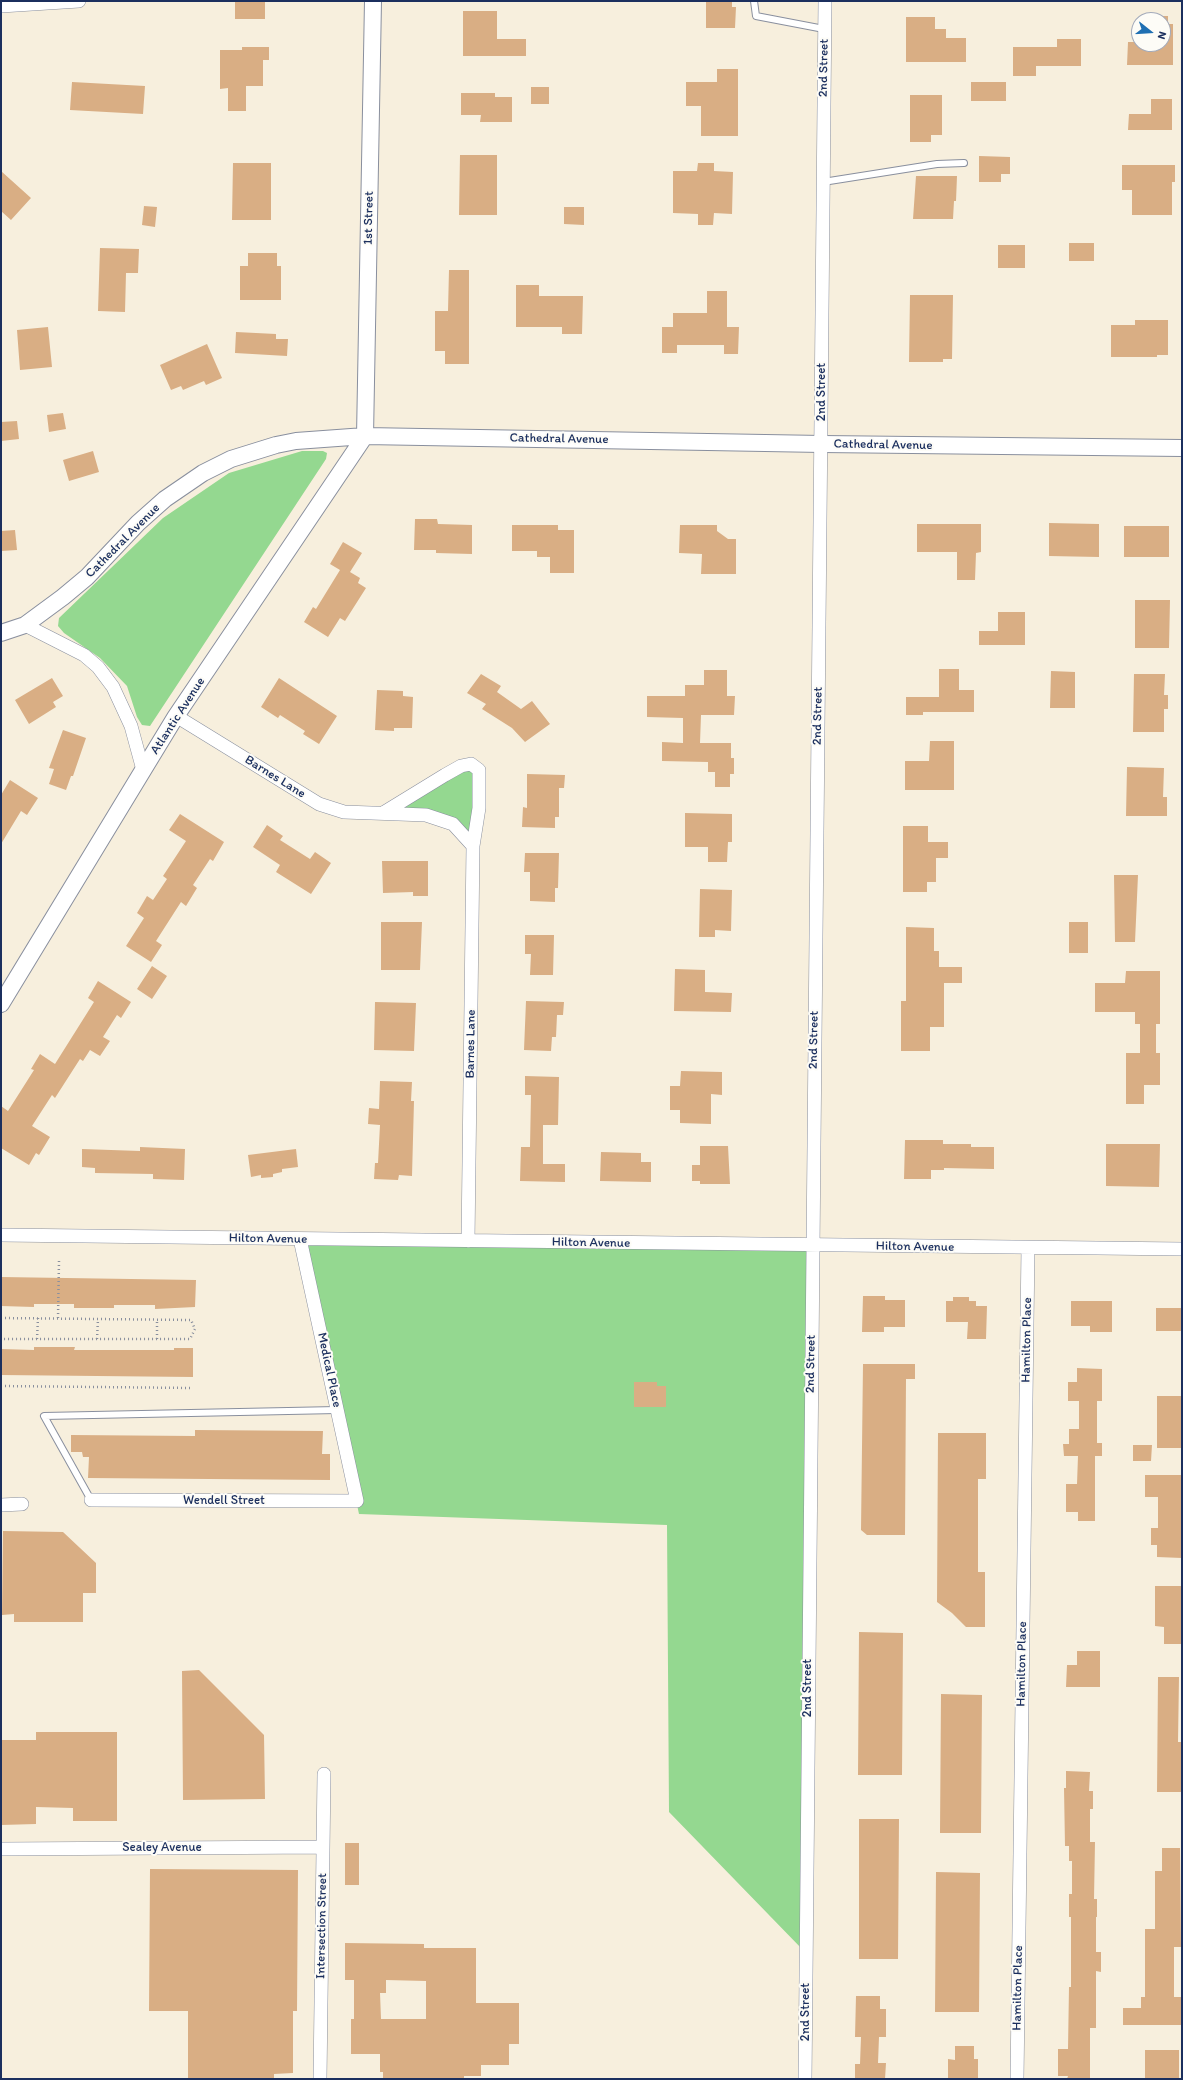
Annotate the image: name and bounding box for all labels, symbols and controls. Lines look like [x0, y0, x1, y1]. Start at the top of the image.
north arrow [1131, 12, 1171, 52]
text: N [1155, 30, 1169, 41]
street label: 2nd Street [816, 39, 832, 97]
street label: 1st Street [361, 191, 377, 245]
street label: 2nd Street [814, 363, 830, 421]
street label: Cathedral Avenue [509, 430, 609, 448]
street label: Cathedral Avenue [833, 436, 933, 454]
street label: Cathedral Avenue [82, 500, 164, 582]
street label: Atlantic Avenue [147, 675, 209, 757]
street label: 2nd Street [810, 687, 826, 745]
street label: Barnes Lane [242, 752, 308, 802]
street label: Barnes Lane [463, 1009, 479, 1079]
street label: 2nd Street [806, 1011, 822, 1069]
street label: Hilton Avenue [229, 1231, 307, 1247]
street label: Hilton Avenue [552, 1235, 630, 1251]
street label: Hilton Avenue [876, 1239, 954, 1255]
street label: Hamilton Place [1018, 1297, 1036, 1383]
street label: Medical Place [313, 1331, 345, 1409]
street label: 2nd Street [803, 1335, 819, 1393]
street label: Wendell Street [183, 1493, 265, 1509]
street label: Hamilton Place [1013, 1621, 1031, 1707]
street label: 2nd Street [800, 1659, 816, 1717]
street label: Sealey Avenue [122, 1840, 202, 1856]
street label: Intersection Street [313, 1873, 331, 1979]
street label: Hamilton Place [1009, 1945, 1027, 2031]
street label: 2nd Street [798, 1983, 814, 2041]

